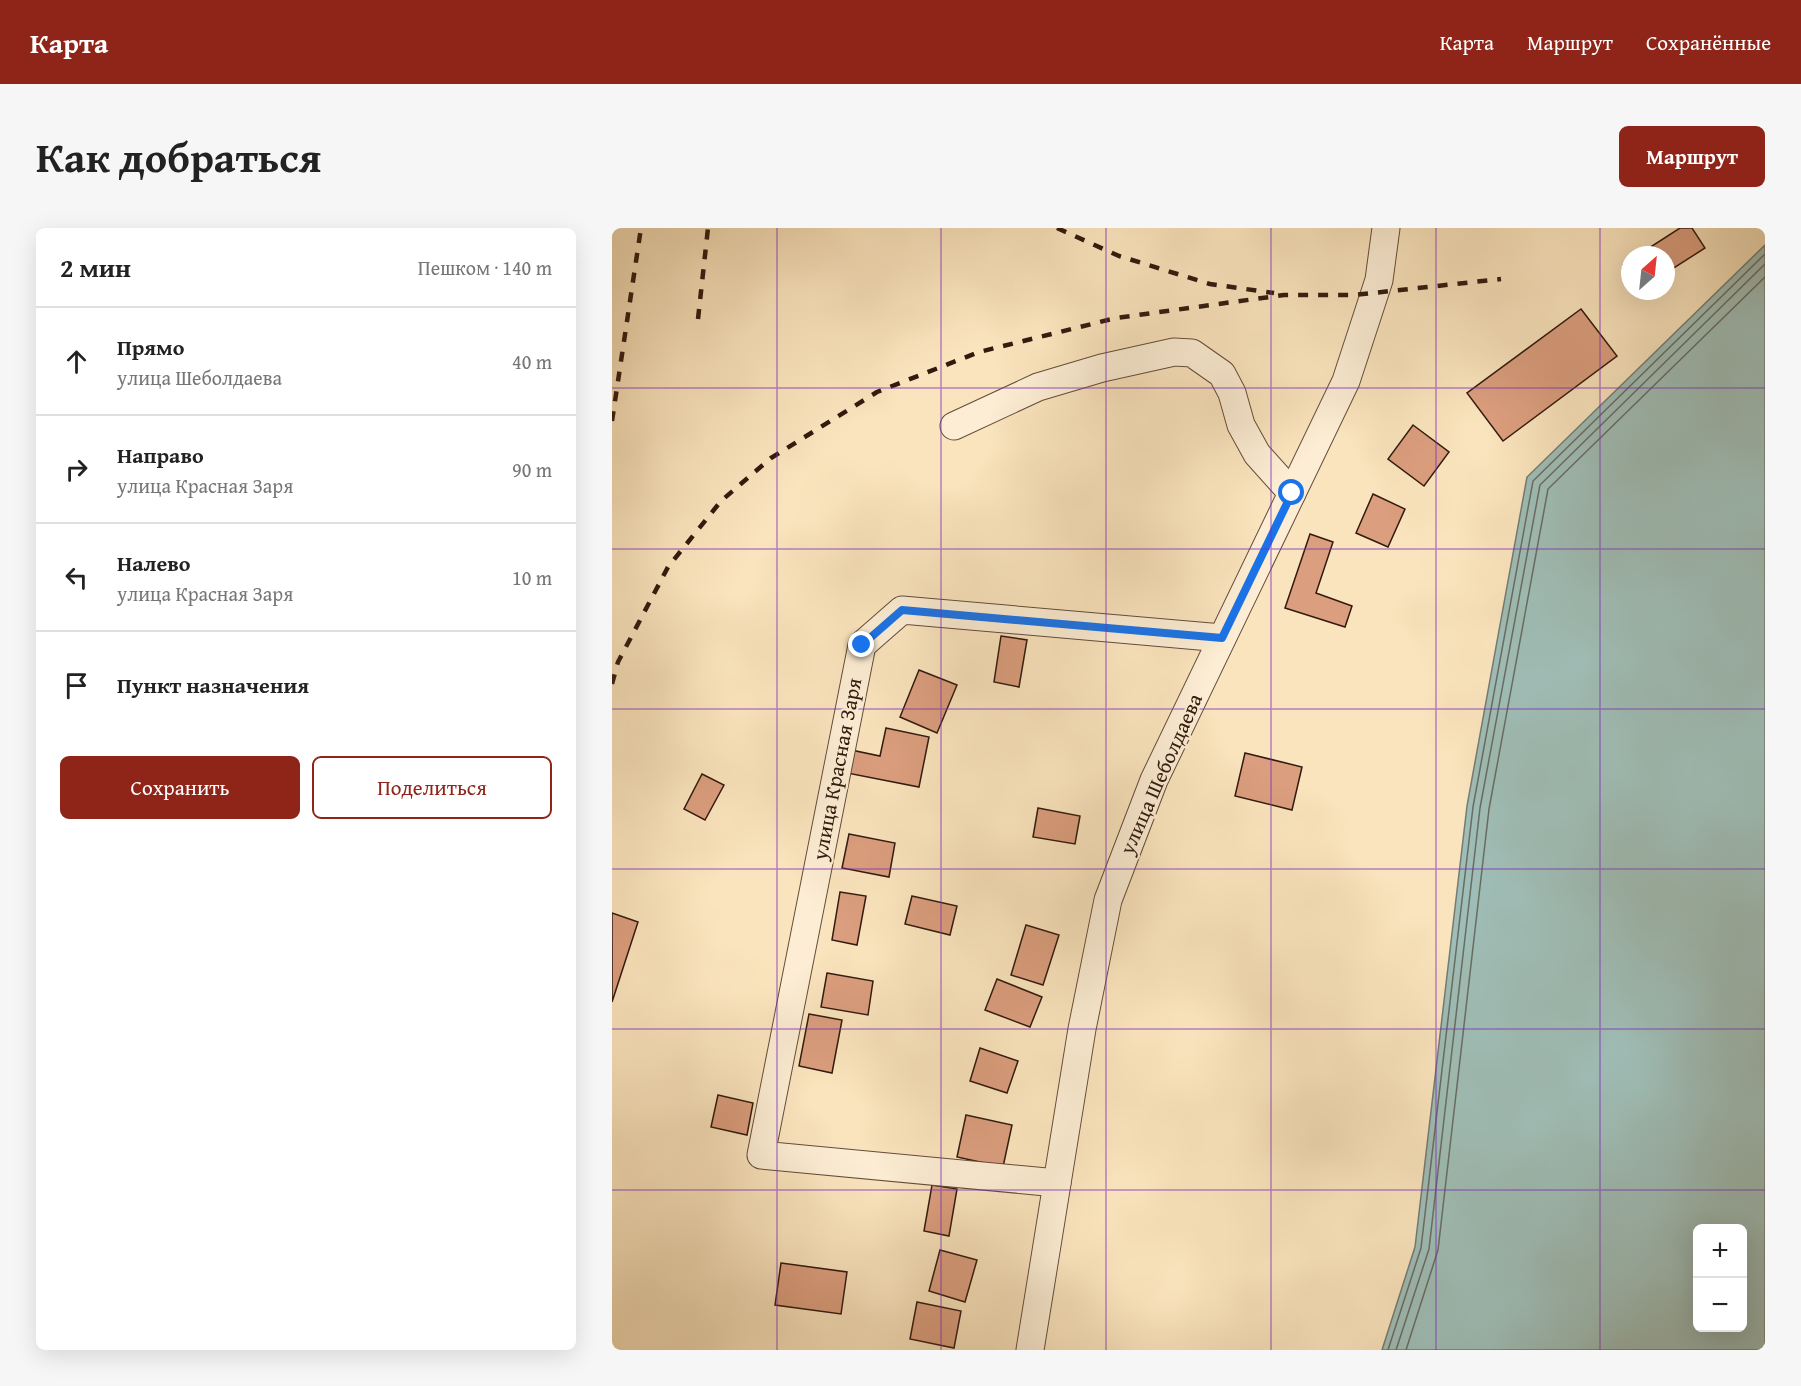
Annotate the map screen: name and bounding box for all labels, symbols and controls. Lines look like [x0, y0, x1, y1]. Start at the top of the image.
text: Карта [30, 22, 108, 63]
text: Карта [1440, 27, 1494, 58]
text: Маршрут [1527, 27, 1613, 58]
text: Сохранённые [1646, 27, 1771, 58]
text: Как добраться [36, 126, 321, 187]
button: Маршрут [1619, 126, 1765, 187]
north arrow [1621, 246, 1675, 300]
text: 2 мин [60, 248, 131, 287]
text: Пешком · 140 m [418, 253, 552, 282]
text: Прямо [117, 331, 184, 363]
icon: ahead [60, 345, 93, 378]
text: 40 m [512, 347, 552, 376]
text: улица Шеболдаева [117, 363, 282, 392]
text: Направо [117, 439, 204, 471]
icon: right [60, 453, 93, 486]
text: 90 m [512, 455, 552, 484]
text: улица Красная Заря [117, 471, 293, 500]
route start [1278, 479, 1304, 505]
text: Налево [117, 547, 190, 579]
icon: left [60, 561, 93, 594]
text: 10 m [512, 563, 552, 592]
text: улица Красная Заря [117, 579, 293, 608]
route end [848, 631, 874, 657]
icon: arrive [60, 669, 93, 702]
text: Пункт назначения [117, 669, 309, 701]
street label: улица Красная Заря [803, 675, 869, 864]
street label: улица Шеболдаева [1111, 688, 1210, 860]
button: Сохранить [60, 756, 300, 819]
button: Поделиться [312, 756, 552, 819]
map controls [1693, 1224, 1747, 1332]
button: + [1693, 1224, 1747, 1278]
button: − [1693, 1278, 1747, 1332]

